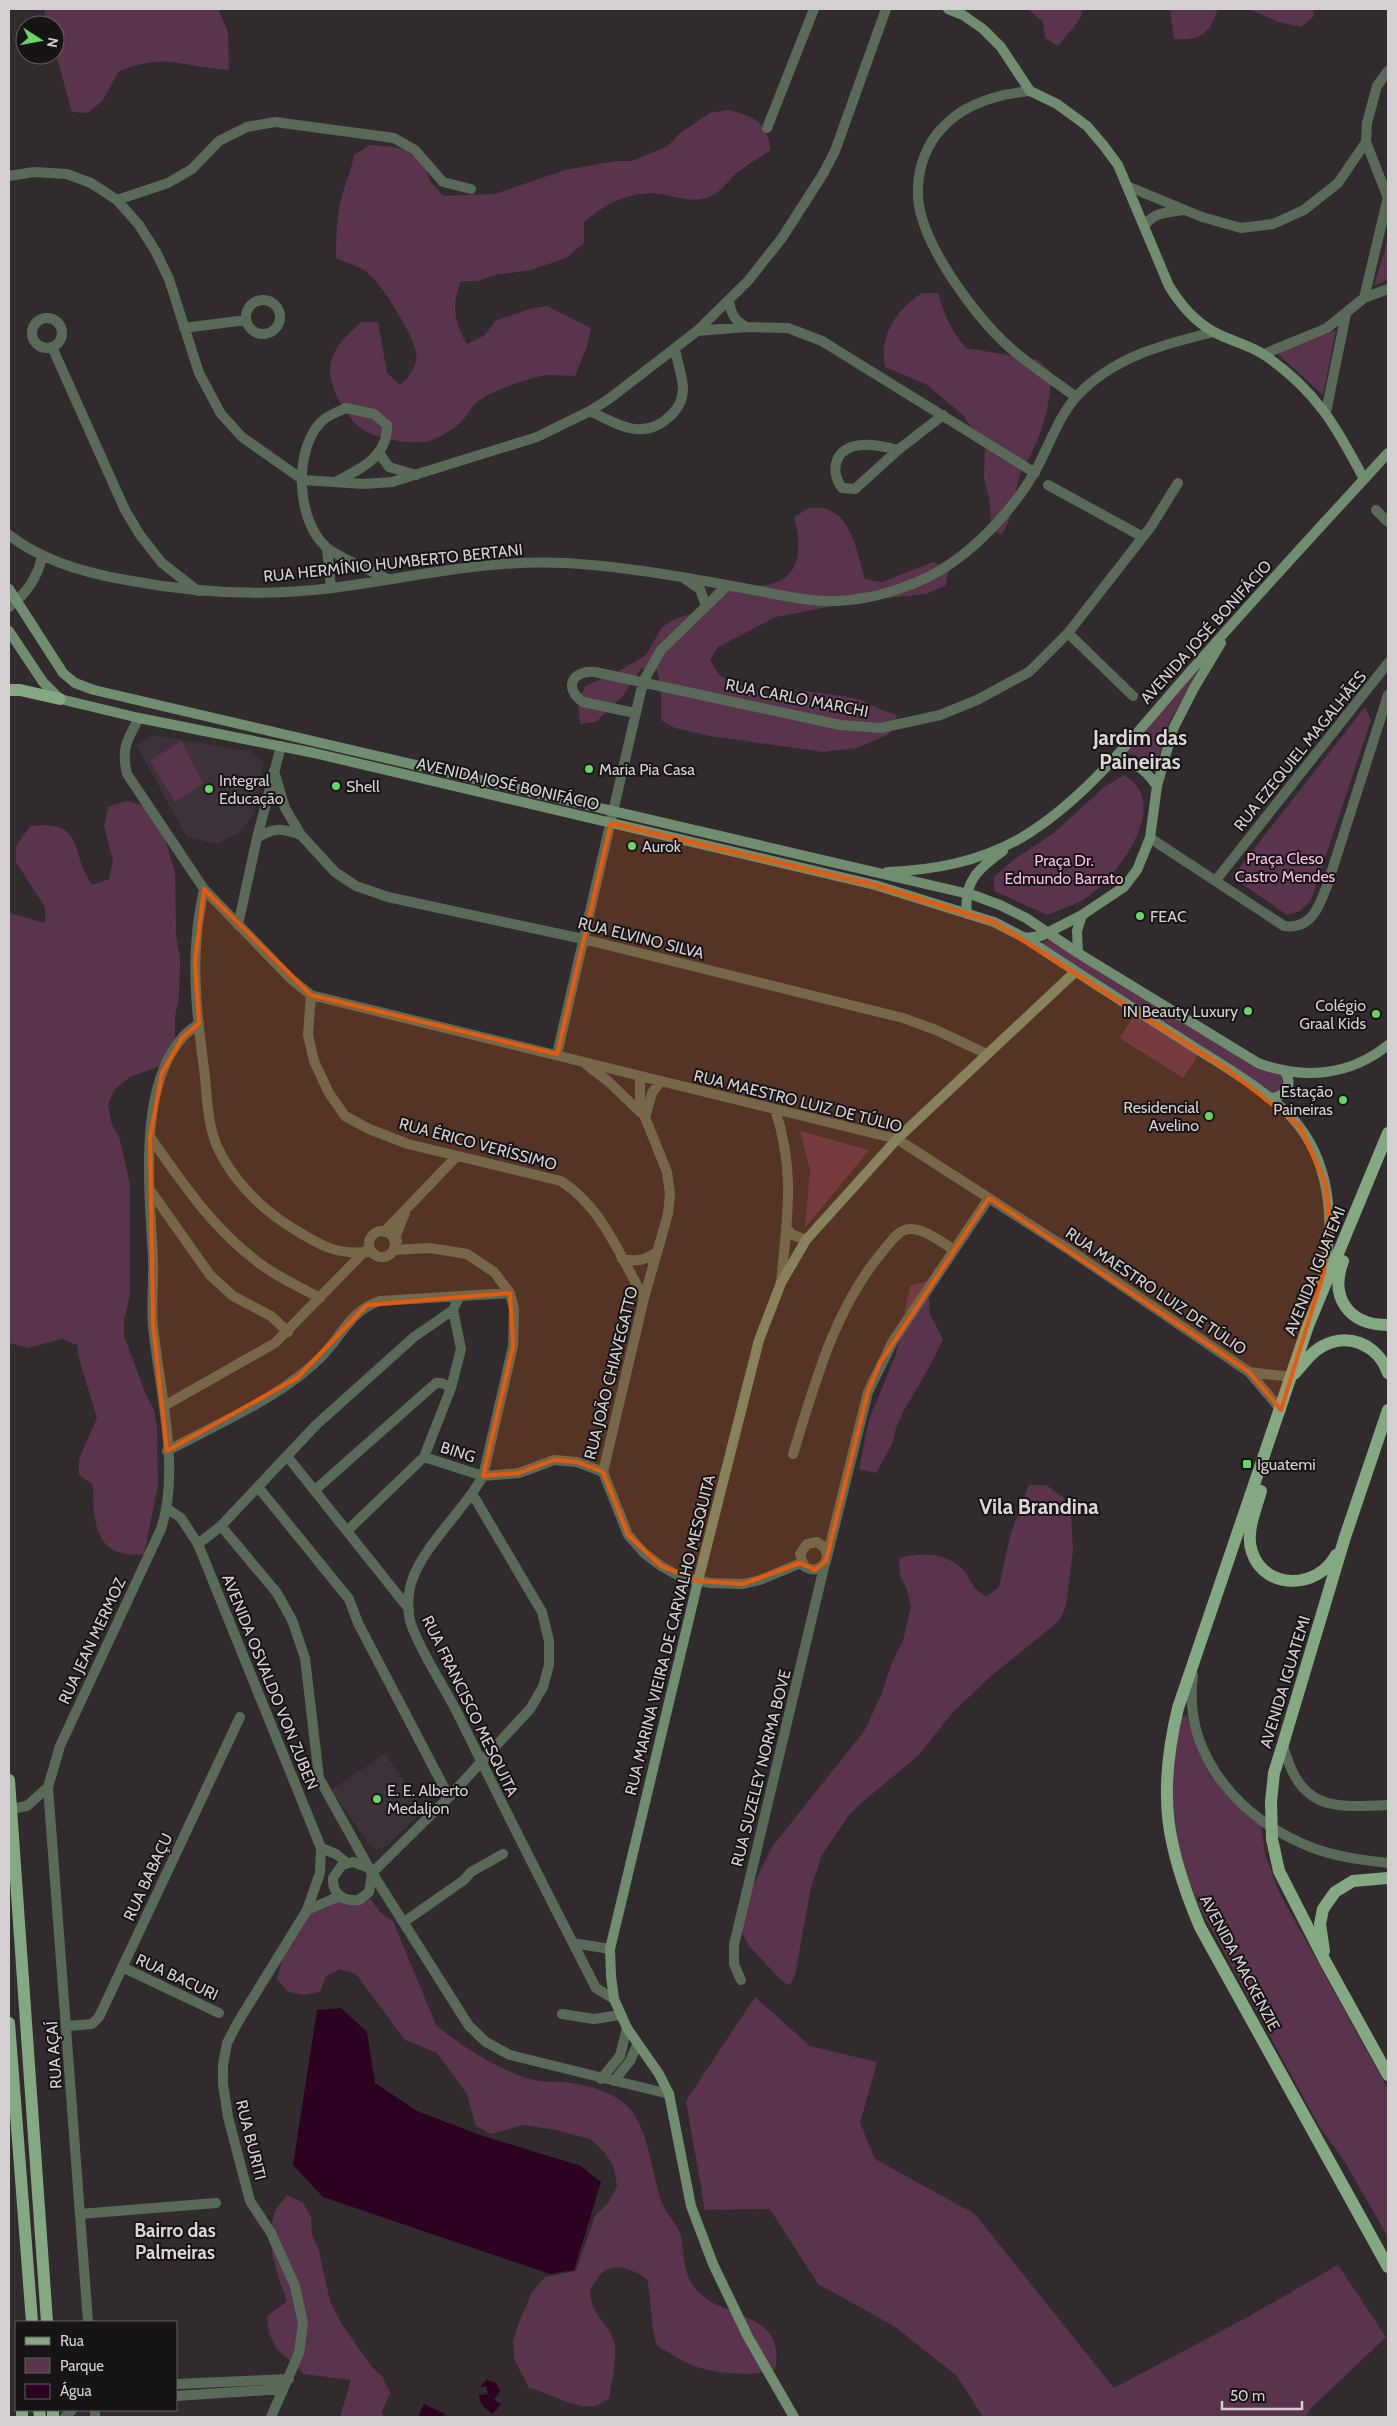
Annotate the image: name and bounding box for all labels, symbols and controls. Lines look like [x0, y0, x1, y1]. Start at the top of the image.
north arrow [15, 15, 65, 65]
text: N [43, 36, 63, 49]
street label: RUA HERMÍNIO HUMBERTO BERTANI [262, 540, 524, 586]
street label: AVENIDA JOSÉ BONIFÁCIO [1136, 556, 1276, 708]
street label: RUA EZEQUIEL MAGALHÃES [1230, 667, 1370, 835]
street label: RUA CARLO MARCHI [724, 675, 870, 721]
district label: Jardim das Paineiras [1092, 725, 1187, 774]
street label: AVENIDA JOSÉ BONIFÁCIO [415, 754, 601, 814]
place label: Maria Pia Casa [599, 760, 695, 779]
marker: Maria Pia Casa [583, 763, 595, 775]
place label: Integral Educação [219, 771, 284, 808]
place label: Shell [346, 777, 380, 796]
marker: Shell [330, 780, 342, 792]
marker: Integral Educação [203, 783, 215, 795]
place label: Aurok [642, 837, 682, 856]
marker: Aurok [626, 840, 638, 852]
park label: Praça Cleso Castro Mendes [1235, 849, 1336, 886]
park label: Praça Dr. Edmundo Barrato [1004, 851, 1124, 888]
place label: FEAC [1150, 907, 1187, 926]
marker: FEAC [1134, 910, 1146, 922]
street label: RUA ELVINO SILVA [576, 913, 706, 963]
place label: Colégio Graal Kids [1299, 996, 1366, 1033]
place label: IN Beauty Luxury [1123, 1002, 1238, 1021]
marker: IN Beauty Luxury [1242, 1005, 1254, 1017]
marker: Colégio Graal Kids [1370, 1008, 1382, 1020]
street label: RUA MAESTRO LUIZ DE TÚLIO [692, 1066, 904, 1136]
place label: Estação Paineiras [1273, 1082, 1333, 1119]
marker: Estação Paineiras [1337, 1094, 1349, 1106]
place label: Residencial Avelino [1123, 1098, 1199, 1135]
marker: Residencial Avelino [1203, 1110, 1215, 1122]
street label: RUA ÉRICO VERÍSSIMO [397, 1114, 559, 1174]
street label: AVENIDA IGUATEMI [1280, 1204, 1350, 1338]
street label: RUA MAESTRO LUIZ DE TÚLIO [1062, 1223, 1250, 1359]
street label: RUA JOÃO CHIAVEGATTO [580, 1284, 642, 1462]
street label: BING [438, 1437, 478, 1467]
place label: Iguatemi [1257, 1455, 1316, 1474]
marker: Iguatemi [1241, 1458, 1253, 1470]
street label: RUA MARINA VIEIRA DE CARVALHO MESQUITA [621, 1473, 719, 1797]
district label: Vila Brandina [979, 1494, 1099, 1519]
street label: AVENIDA OSVALDO VON ZUBEN [218, 1571, 322, 1793]
street label: RUA JEAN MERMOZ [54, 1575, 130, 1707]
street label: RUA FRANCISCO MESQUITA [418, 1612, 522, 1800]
street label: AVENIDA IGUATEMI [1256, 1613, 1314, 1751]
street label: RUA SUZELEY NORMA BOVE [727, 1667, 795, 1869]
place label: E. E. Alberto Medaljon [387, 1781, 469, 1818]
marker: E. E. Alberto Medaljon [371, 1793, 383, 1805]
street label: RUA BABAÇU [119, 1830, 177, 1924]
street label: AVENIDA MACKENZIE [1196, 1892, 1284, 2034]
street label: RUA BACURI [133, 1950, 221, 2004]
street label: RUA AÇAÍ [42, 2020, 66, 2090]
street label: RUA BURITI [232, 2098, 270, 2182]
district label: Bairro das Palmeiras [134, 2219, 216, 2264]
legend [15, 2321, 178, 2411]
text: Rua [60, 2332, 85, 2350]
text: Parque [60, 2357, 104, 2375]
scale bar [1222, 2378, 1302, 2410]
text: Água [60, 2381, 92, 2400]
text: 50 m [1230, 2387, 1265, 2405]

